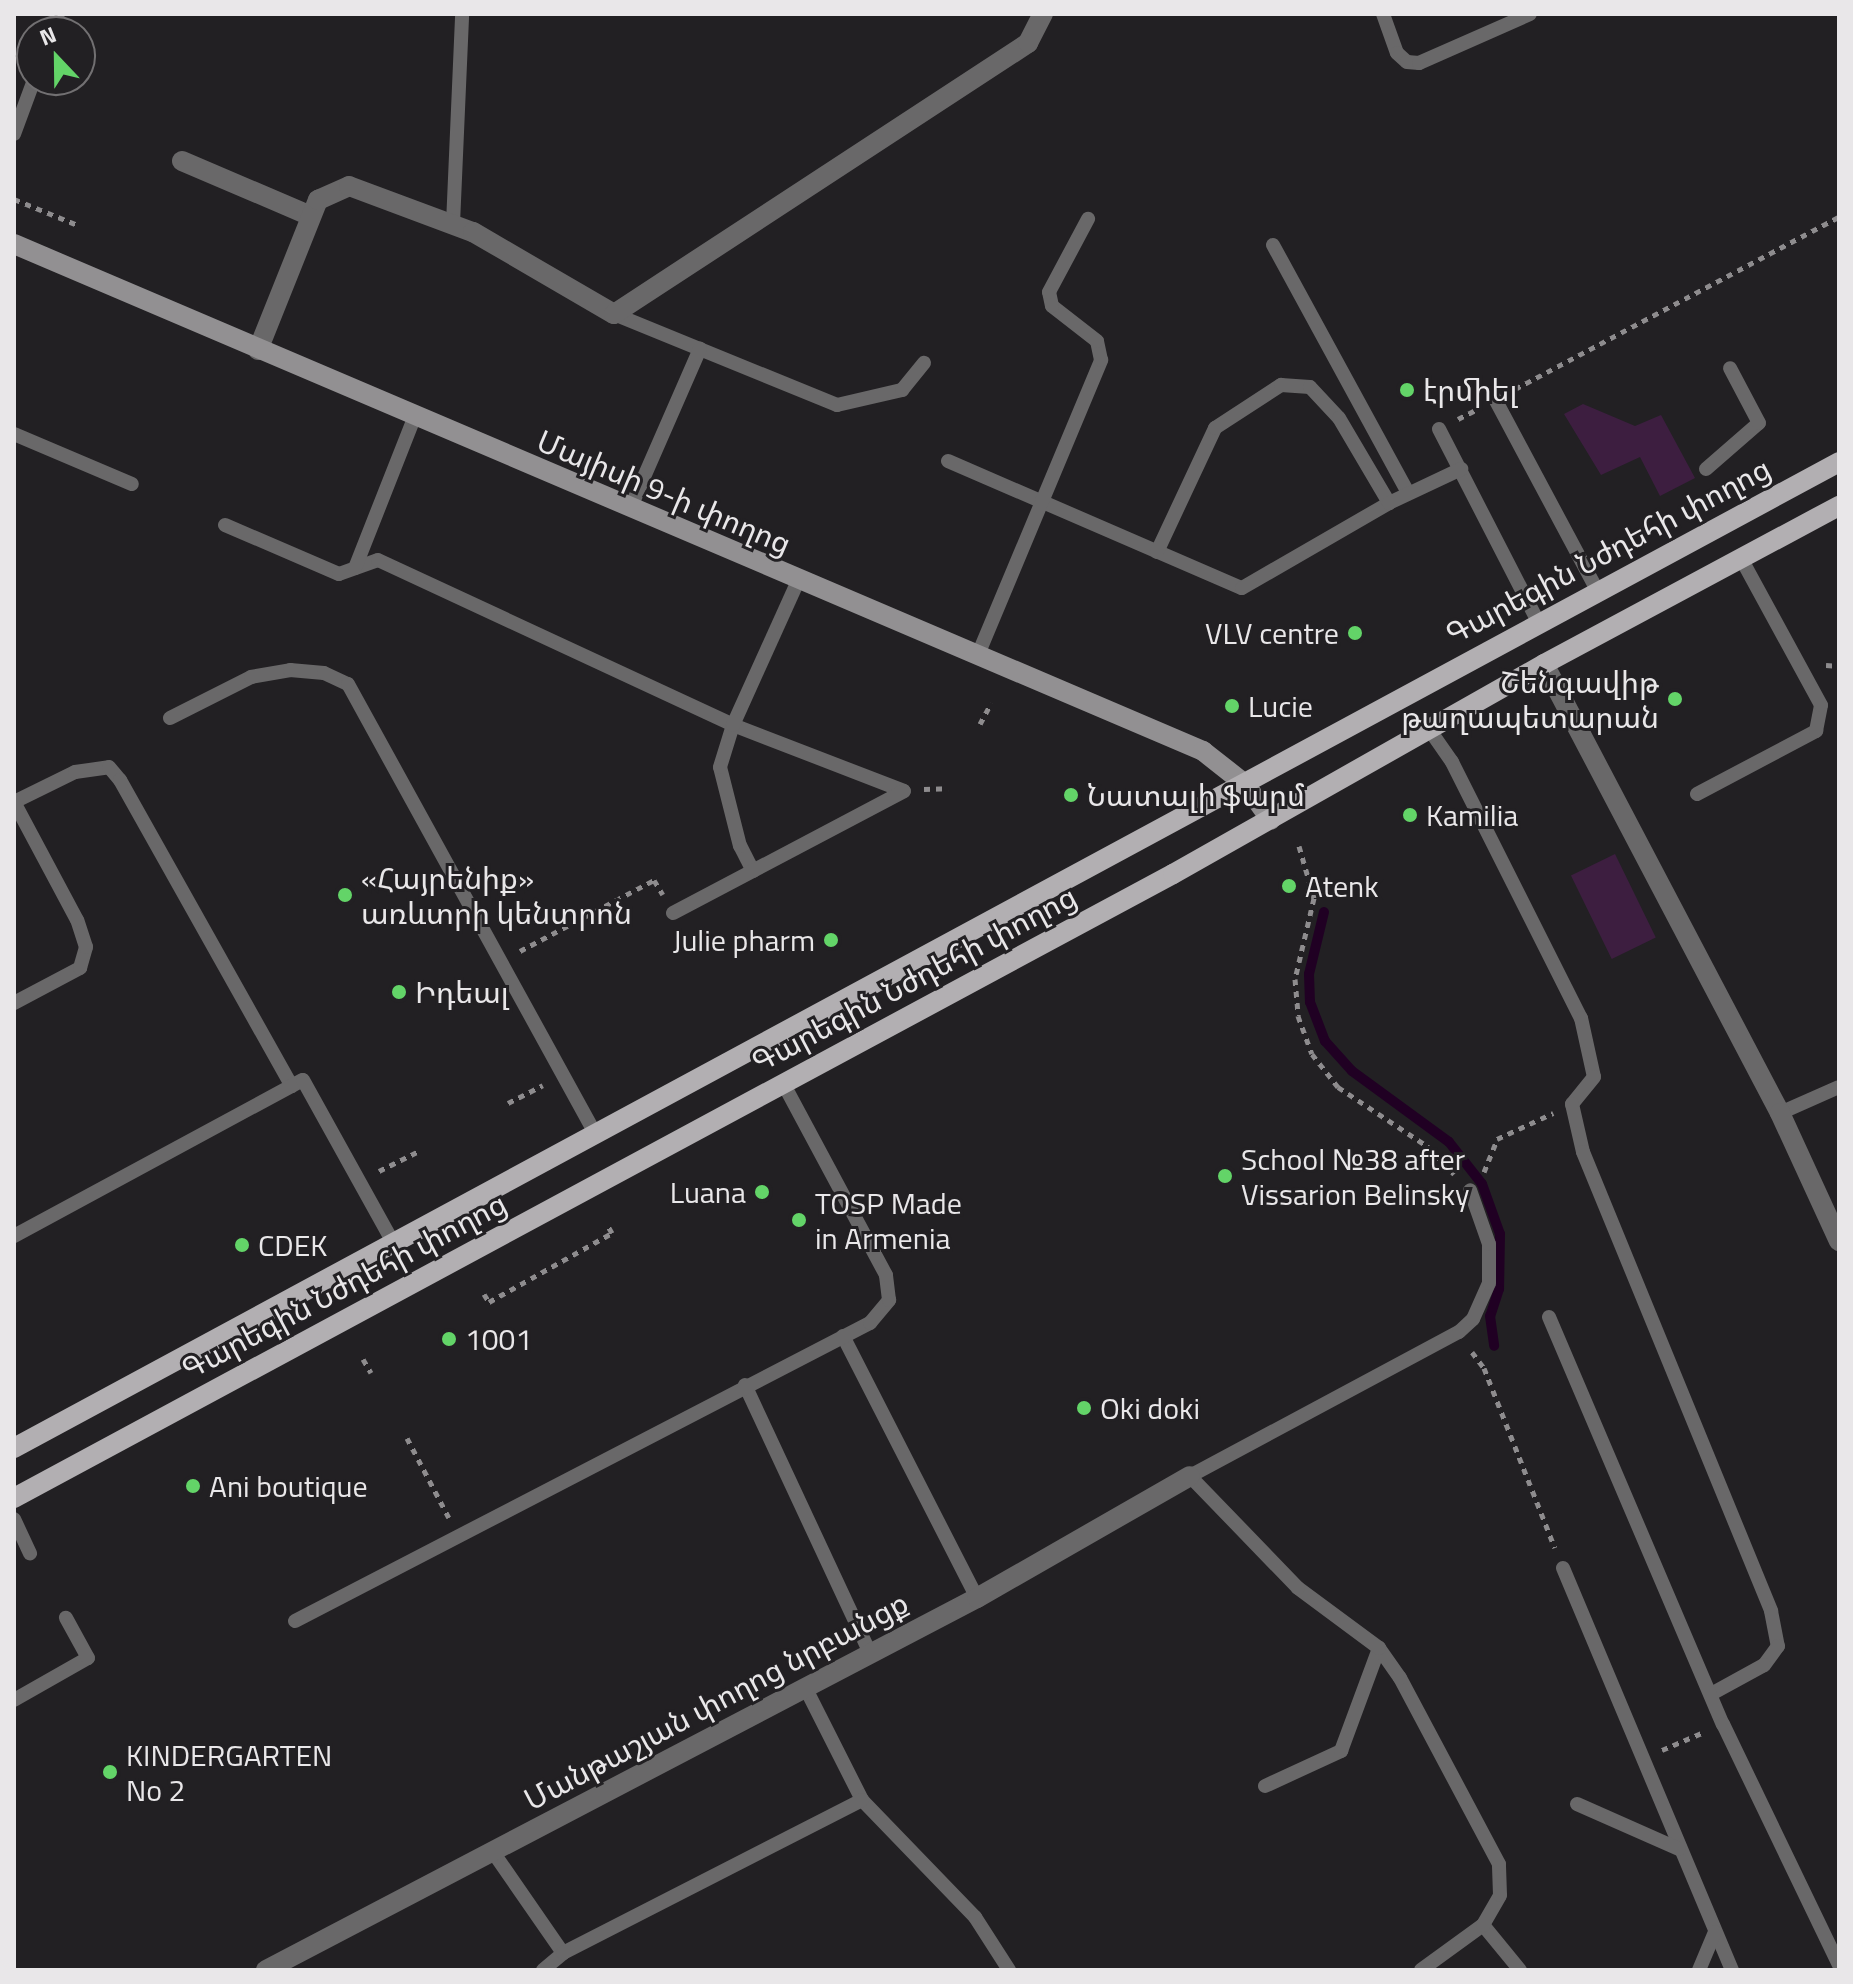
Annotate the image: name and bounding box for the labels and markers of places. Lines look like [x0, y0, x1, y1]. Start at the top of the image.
place label: էրմիել [1423, 372, 1517, 408]
marker: էրմիել [1398, 381, 1416, 399]
place label: VLV centre [1205, 615, 1339, 651]
marker: VLV centre [1346, 624, 1364, 642]
place label: Շենգավիթ թաղապետարան [1401, 664, 1659, 734]
place label: Lucie [1248, 688, 1313, 724]
marker: Շենգավիթ թաղապետարան [1666, 690, 1684, 708]
marker: Lucie [1223, 697, 1241, 715]
place label: Նատալի ֆարմ [1087, 777, 1305, 813]
marker: Նատալի ֆարմ [1062, 786, 1080, 804]
place label: Kamilia [1426, 797, 1518, 833]
marker: Kamilia [1401, 806, 1419, 824]
place label: «Հայրենիք» առևտրի կենտրոն [361, 860, 632, 930]
place label: Atenk [1305, 868, 1379, 904]
marker: Atenk [1280, 877, 1298, 895]
marker: «Հայրենիք» առևտրի կենտրոն [336, 886, 354, 904]
place label: Julie pharm [673, 922, 815, 958]
marker: Julie pharm [822, 931, 840, 949]
place label: Իդեալ [415, 974, 509, 1010]
marker: Իդեալ [390, 983, 408, 1001]
place label: School №38 after Vissarion Belinsky [1241, 1141, 1470, 1212]
marker: School №38 after Vissarion Belinsky [1216, 1167, 1234, 1185]
place label: Luana [670, 1174, 746, 1210]
marker: Luana [753, 1183, 771, 1201]
place label: TOSP Made in Armenia [815, 1185, 962, 1256]
marker: TOSP Made in Armenia [790, 1211, 808, 1229]
place label: CDEK [258, 1227, 327, 1263]
marker: CDEK [233, 1236, 251, 1254]
place label: 1001 [465, 1321, 532, 1357]
marker: 1001 [440, 1330, 458, 1348]
place label: Oki doki [1100, 1390, 1200, 1426]
marker: Oki doki [1075, 1399, 1093, 1417]
place label: Ani boutique [209, 1468, 368, 1504]
marker: Ani boutique [184, 1477, 202, 1495]
place label: KINDERGARTEN No 2 [126, 1737, 332, 1808]
marker: KINDERGARTEN No 2 [101, 1763, 119, 1781]

